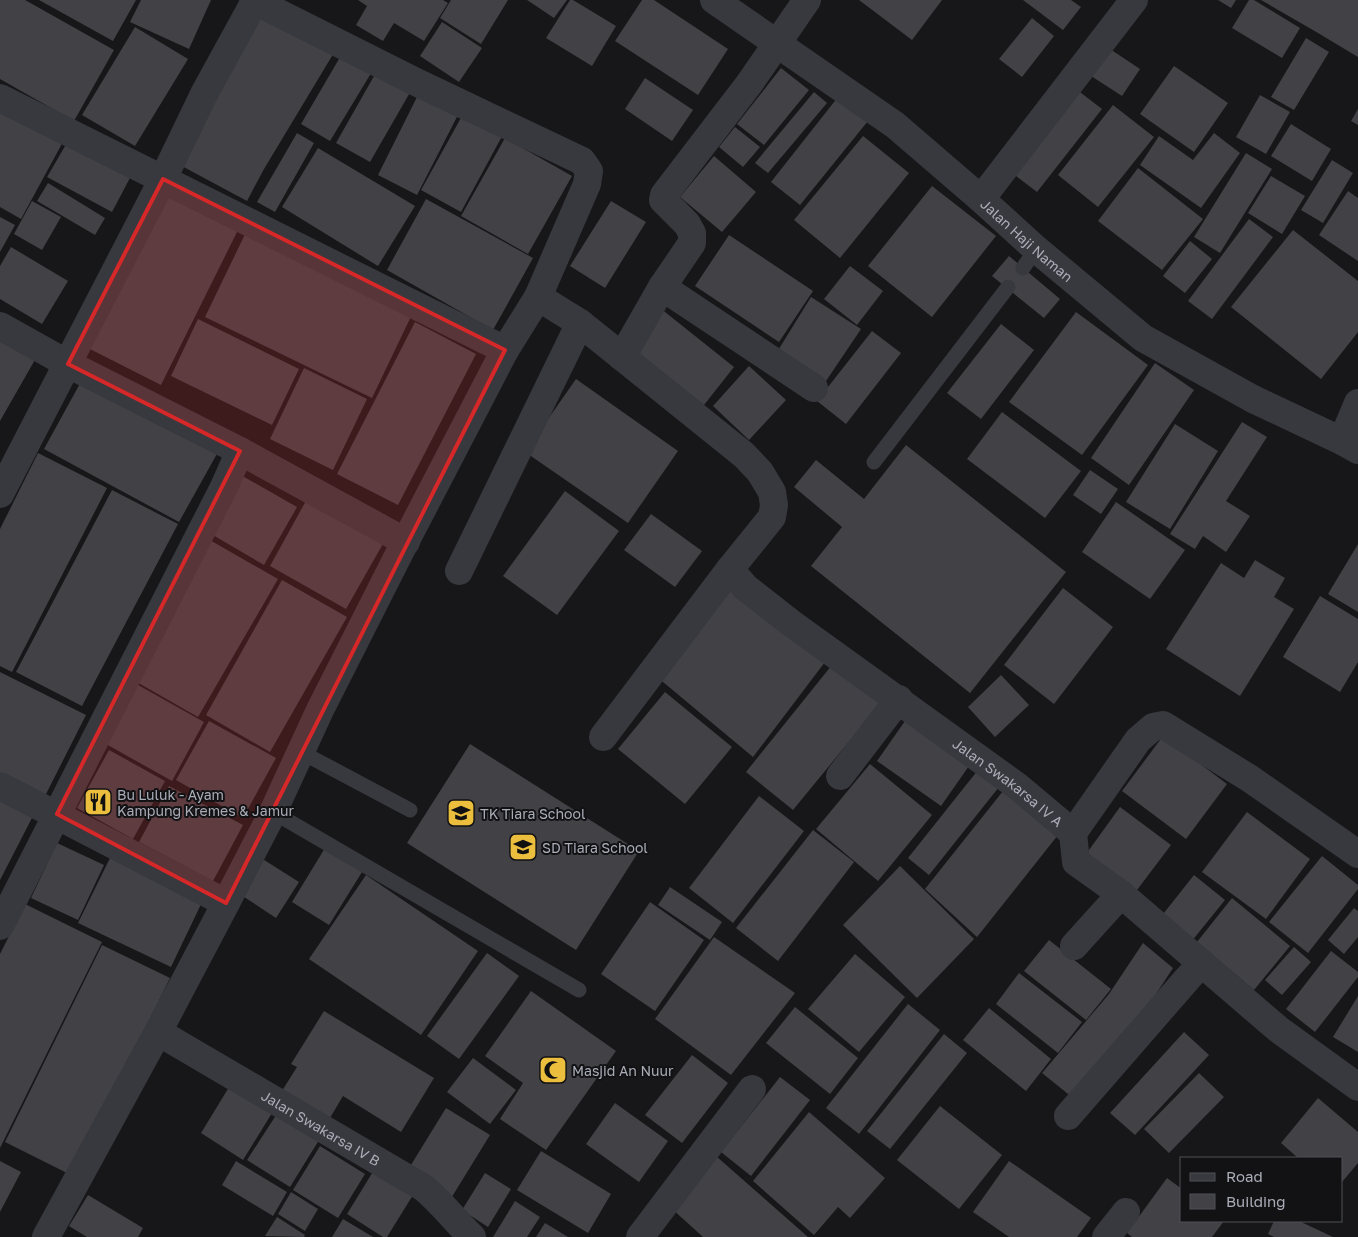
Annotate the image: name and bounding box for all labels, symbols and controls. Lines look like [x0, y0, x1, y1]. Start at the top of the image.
street label: Jalan Haji Naman [977, 195, 1077, 285]
street label: Jalan Swakarsa IV A [950, 734, 1067, 830]
place label: Bu Luluk - Ayam Kampung Kremes & Jamur [117, 786, 295, 819]
restaurant icon: Bu Luluk - Ayam Kampung Kremes & Jamur [83, 787, 113, 817]
school or university icon: TK Tiara School [446, 798, 476, 828]
place label: TK Tiara School [480, 805, 585, 822]
school or university icon: SD Tiara School [508, 832, 538, 862]
place label: SD Tiara School [542, 839, 648, 856]
mosque icon: Masjid An Nuur [538, 1055, 568, 1085]
place label: Masjid An Nuur [572, 1062, 674, 1079]
street label: Jalan Swakarsa IV B [259, 1086, 383, 1169]
legend [1180, 1157, 1343, 1222]
text: Road [1226, 1167, 1263, 1185]
text: Building [1226, 1192, 1286, 1210]

